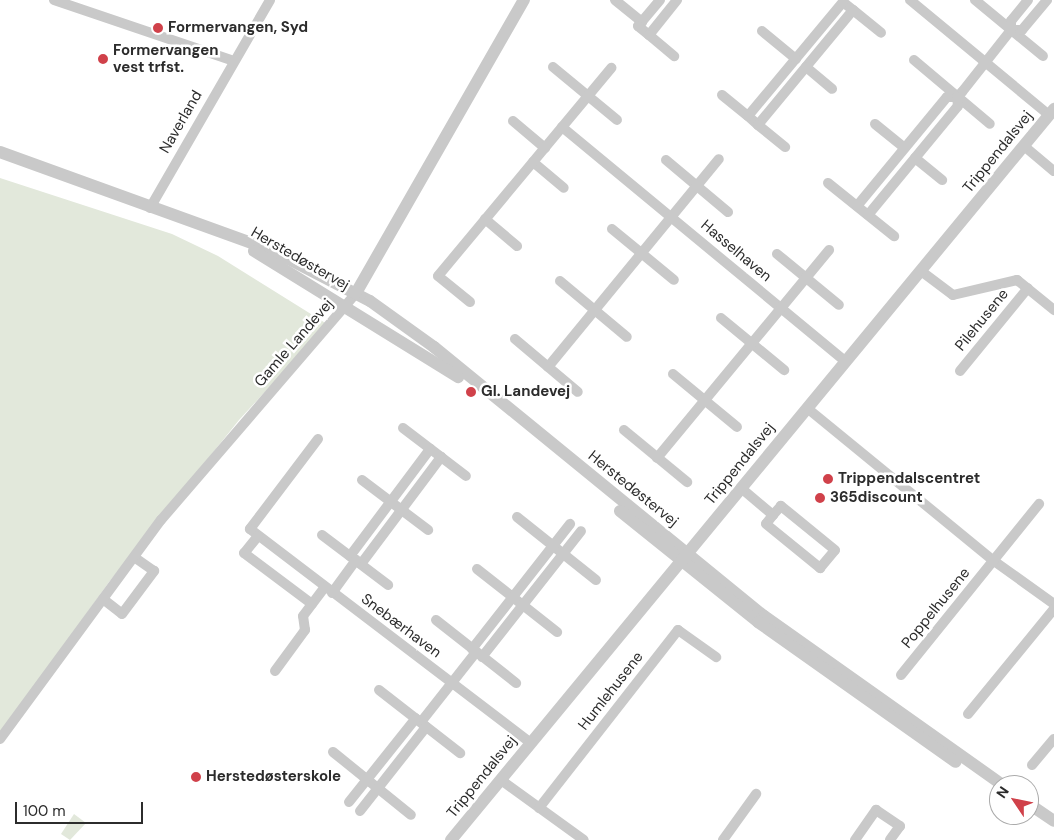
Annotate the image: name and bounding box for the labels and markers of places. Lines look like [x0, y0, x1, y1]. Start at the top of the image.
place label: Formervangen, Syd [168, 19, 308, 37]
marker: Formervangen, Syd [152, 22, 164, 34]
place label: Formervangen vest trfst. [113, 41, 219, 76]
marker: Formervangen vest trfst. [97, 53, 109, 65]
place label: Gl. Landevej [481, 383, 570, 401]
marker: Gl. Landevej [465, 386, 477, 398]
place label: Trippendalscentret [838, 470, 980, 488]
marker: Trippendalscentret [822, 473, 834, 485]
place label: 365discount [830, 489, 923, 507]
marker: 365discount [814, 492, 826, 504]
place label: Herstedøsterskole [206, 768, 341, 786]
marker: Herstedøsterskole [190, 771, 202, 783]

